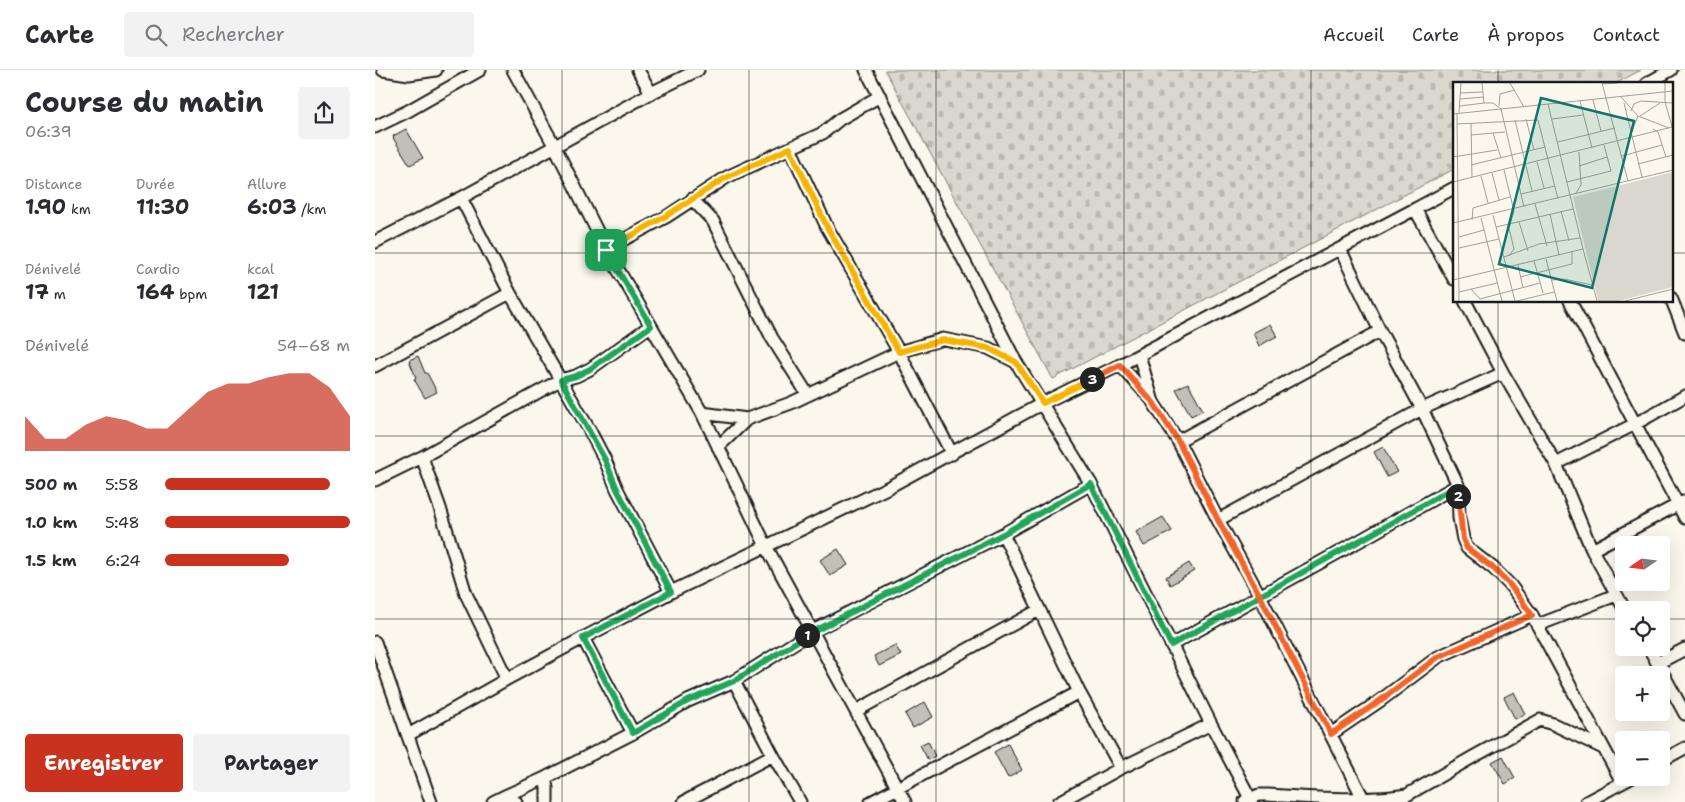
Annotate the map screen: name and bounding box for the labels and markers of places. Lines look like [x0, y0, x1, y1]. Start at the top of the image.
pin [585, 229, 627, 271]
pin: 3 [1079, 366, 1105, 392]
pin: 2 [1445, 484, 1471, 508]
pin: 1 [795, 622, 819, 648]

